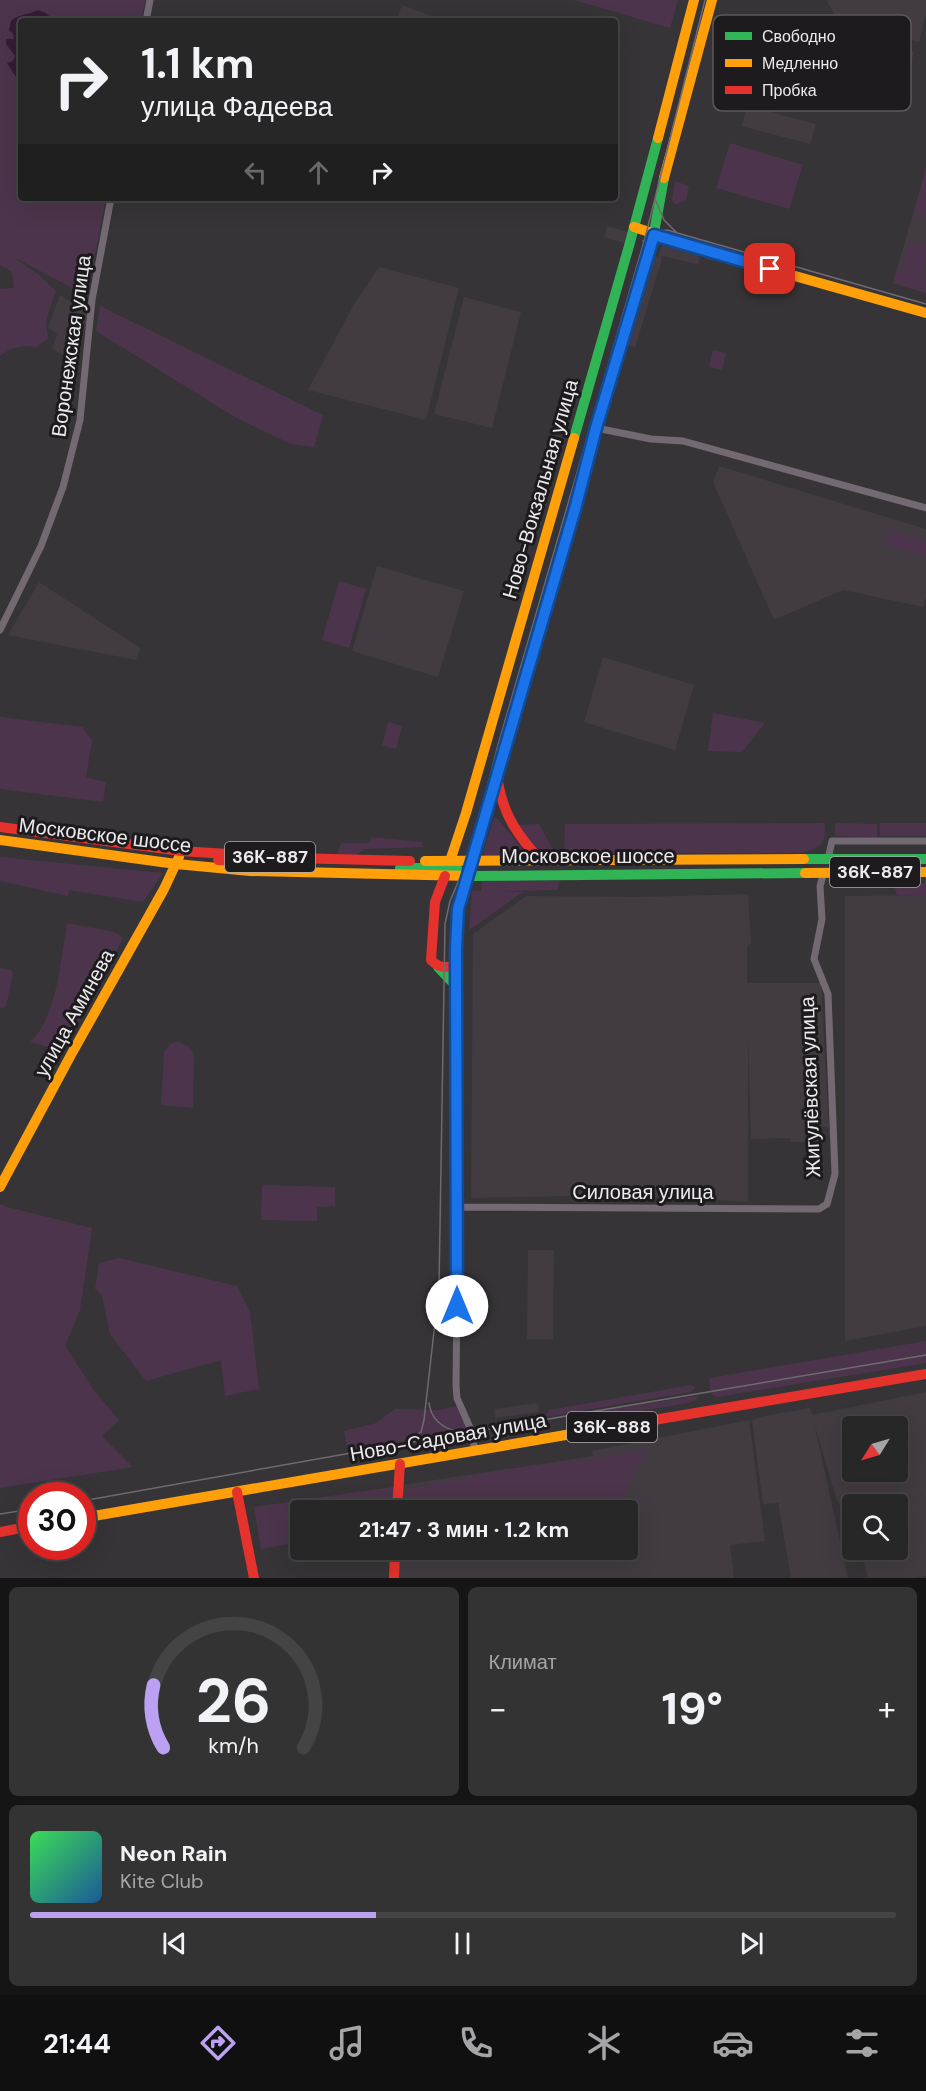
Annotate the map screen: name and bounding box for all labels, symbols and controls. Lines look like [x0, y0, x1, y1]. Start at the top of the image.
legend [713, 15, 911, 111]
text: Свободно [762, 26, 836, 47]
text: 1.1 km [141, 36, 254, 91]
icon: right [42, 42, 120, 120]
text: Медленно [762, 53, 838, 74]
text: Пробка [762, 80, 817, 101]
text: улица Фадеева [141, 89, 333, 124]
icon: left [239, 156, 272, 189]
icon: ahead [302, 156, 335, 189]
icon: right [365, 156, 398, 189]
pin [744, 243, 795, 294]
street label: Воронежская улица [45, 252, 97, 439]
icon: arrive [753, 252, 786, 285]
street label: Ново-Вокзальная улица [496, 375, 584, 602]
street label: Московское шоссе [17, 812, 193, 858]
road number: 36К-887 [225, 842, 315, 872]
street label: Московское шоссе [501, 843, 675, 869]
road number: 36К-887 [830, 857, 920, 887]
street label: улица Аминева [28, 944, 120, 1082]
street label: Жигулёвская улица [794, 995, 826, 1178]
street label: Силовая улица [572, 1179, 715, 1205]
position arrow [425, 1274, 489, 1338]
street label: Ново-Садовая улица [348, 1407, 549, 1467]
road number: 36К-888 [567, 1412, 657, 1442]
north arrow [842, 1416, 908, 1482]
map controls [842, 1416, 908, 1560]
speed limit sign: 30 [18, 1482, 96, 1560]
button: search [842, 1494, 908, 1560]
text: 21:47 · 3 мин · 1.2 km [359, 1515, 569, 1544]
text: Климат [489, 1649, 557, 1675]
text: 26 [196, 1660, 272, 1741]
text: 19° [662, 1679, 723, 1738]
text: − [489, 1687, 507, 1730]
text: + [878, 1687, 896, 1730]
text: km/h [208, 1733, 259, 1761]
text: Neon Rain [120, 1839, 227, 1868]
text: Kite Club [120, 1868, 204, 1894]
icon: previous [158, 1927, 191, 1960]
icon: pause [446, 1927, 479, 1960]
icon: next [735, 1927, 768, 1960]
icon: directions [197, 2022, 239, 2064]
icon: music [326, 2022, 368, 2064]
icon: phone [455, 2022, 497, 2064]
icon: climate [583, 2022, 625, 2064]
icon: car [712, 2022, 754, 2064]
icon: filters [841, 2022, 883, 2064]
text: 21:44 [43, 2026, 111, 2061]

